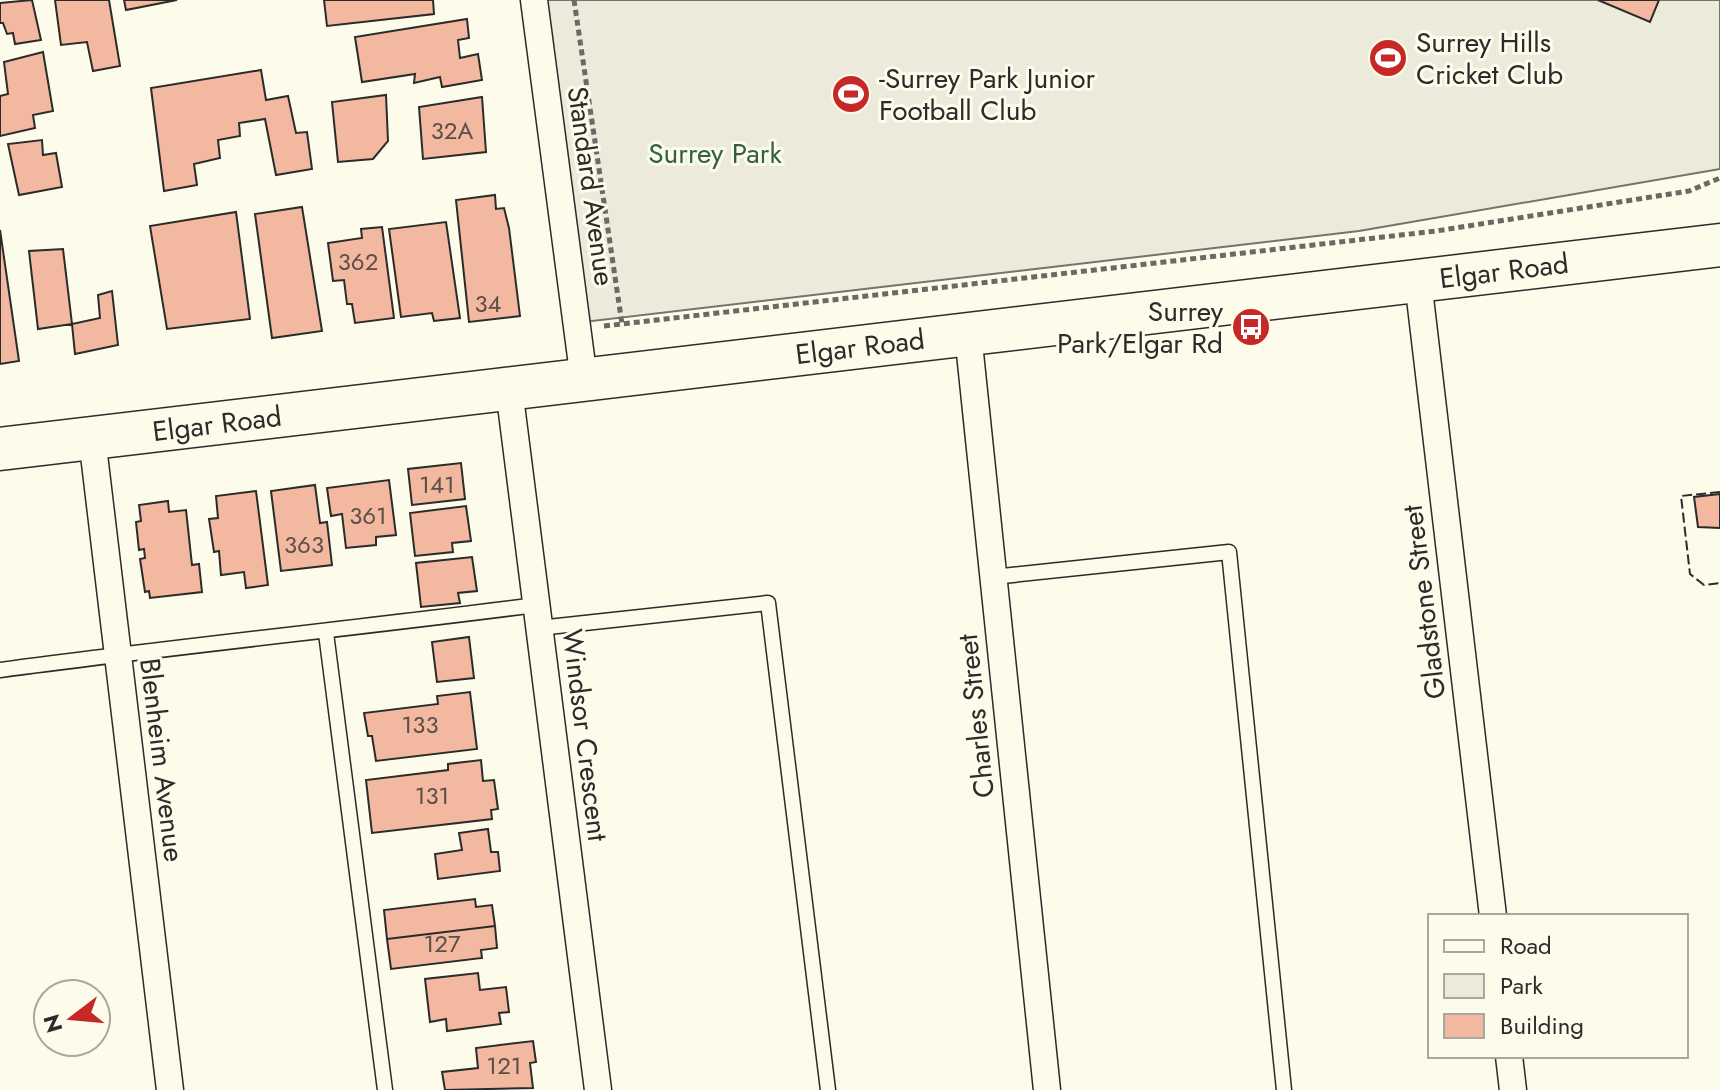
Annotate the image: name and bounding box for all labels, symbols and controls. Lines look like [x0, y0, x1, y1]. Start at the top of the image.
place label: Surrey Hills Cricket Club [1416, 22, 1563, 95]
sports icon: Surrey Hills Cricket Club [1367, 37, 1409, 79]
place label: -Surrey Park Junior Football Club [879, 58, 1095, 131]
sports icon: -Surrey Park Junior Football Club [830, 73, 872, 115]
street label: Standard Avenue [557, 84, 625, 288]
house number: 32A [431, 113, 473, 148]
park label: Surrey Park [648, 133, 782, 174]
street label: Elgar Road [1437, 243, 1571, 299]
house number: 362 [338, 244, 378, 279]
house number: 34 [474, 286, 502, 321]
place label: Surrey Park/Elgar Rd [1057, 291, 1224, 364]
bus stop icon: Surrey Park/Elgar Rd [1230, 306, 1272, 348]
street label: Elgar Road [793, 319, 927, 375]
street label: Elgar Road [150, 396, 284, 452]
house number: 141 [419, 467, 455, 502]
house number: 361 [349, 498, 387, 533]
street label: Gladstone Street [1392, 502, 1456, 701]
house number: 363 [284, 527, 324, 562]
street label: Windsor Crescent [552, 627, 618, 844]
street label: Charles Street [947, 632, 1005, 800]
street label: Blenheim Avenue [129, 656, 195, 864]
house number: 133 [401, 707, 439, 742]
house number: 131 [415, 778, 449, 813]
legend [1428, 914, 1688, 1058]
house number: 127 [423, 926, 461, 961]
text: Road [1500, 928, 1552, 963]
text: Park [1500, 968, 1543, 1003]
north arrow [32, 978, 112, 1058]
text: Building [1500, 1008, 1584, 1043]
text: N [35, 1011, 71, 1036]
house number: 121 [486, 1048, 522, 1083]

